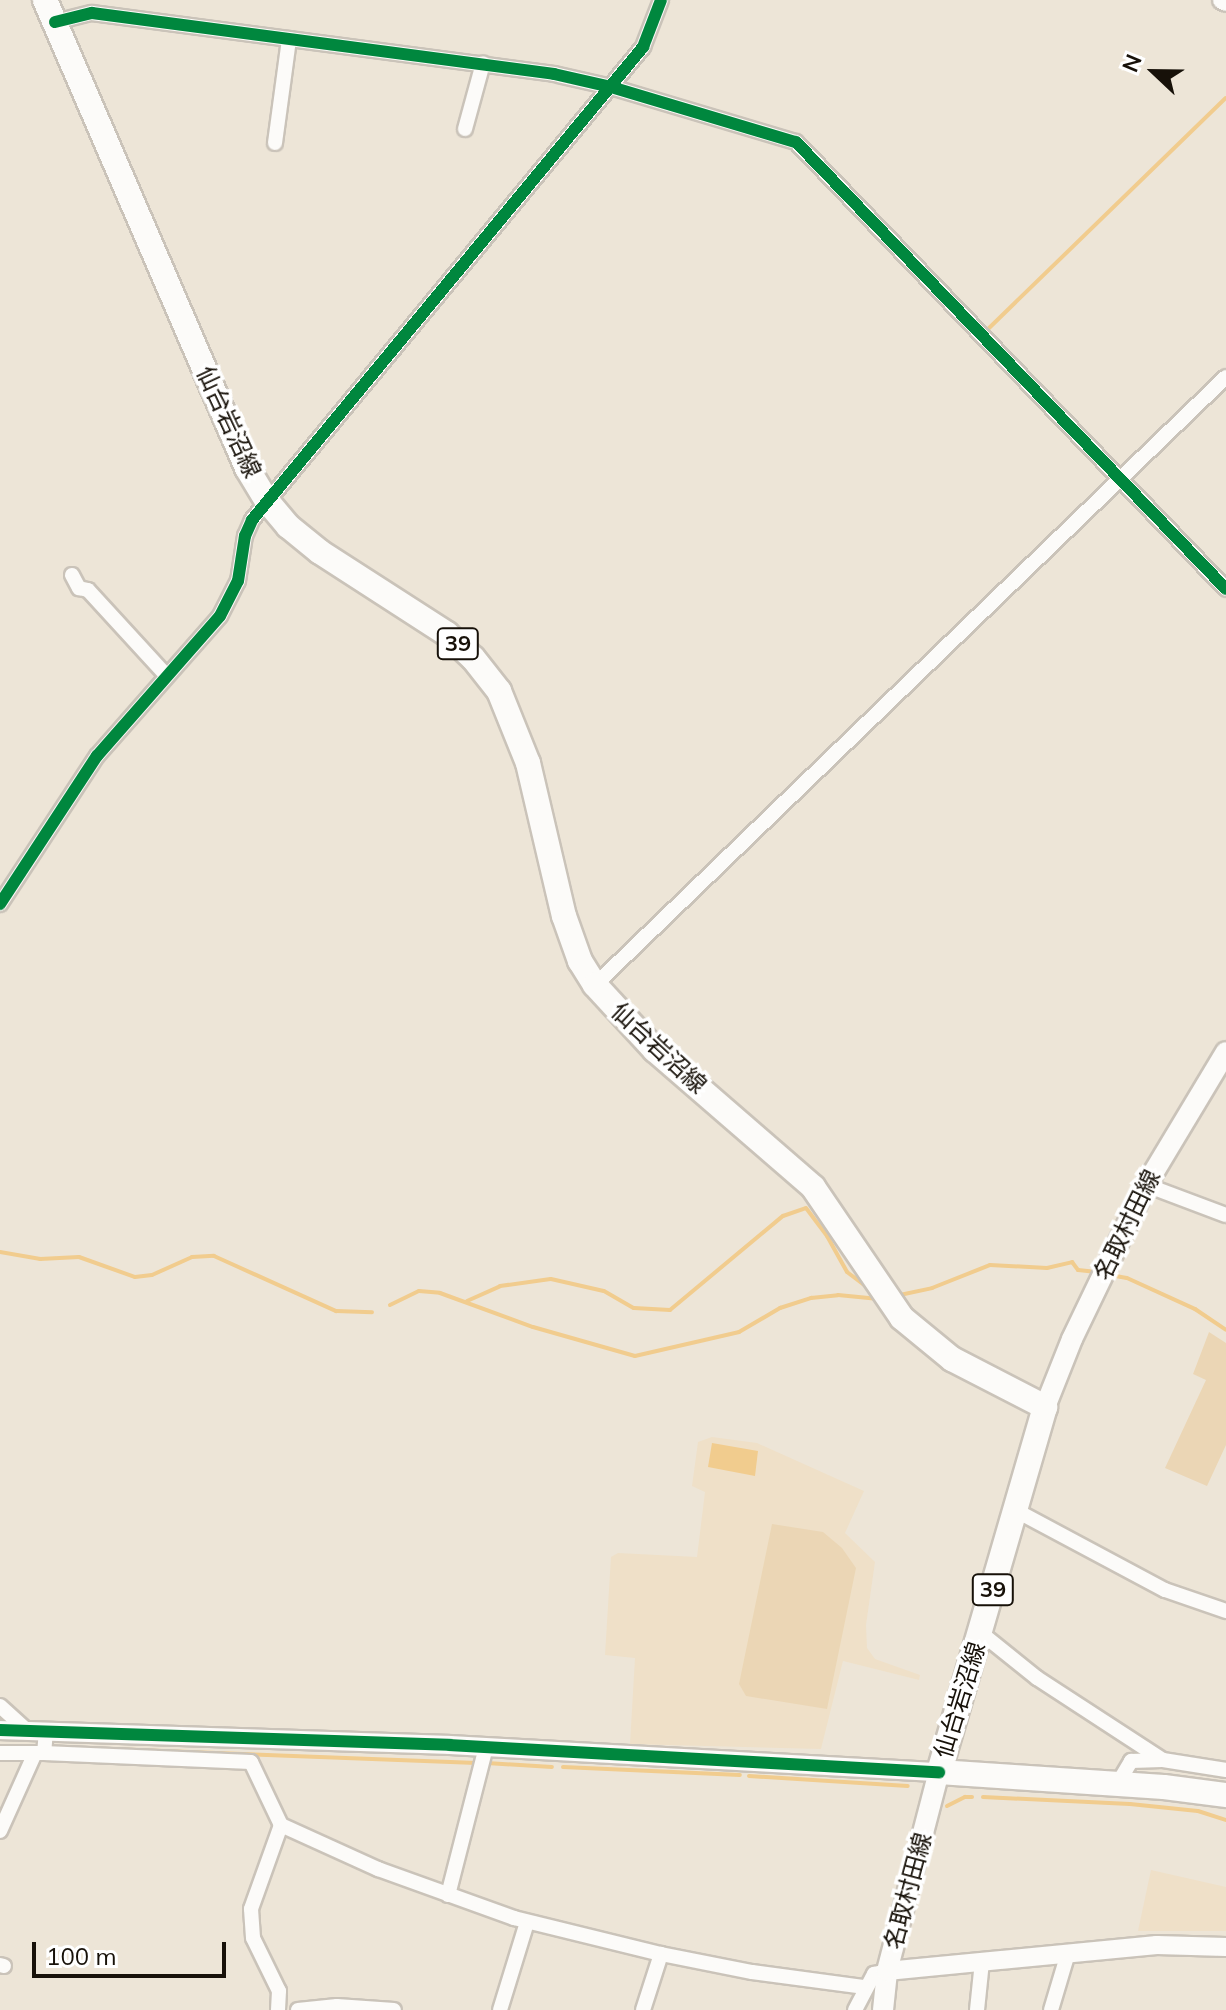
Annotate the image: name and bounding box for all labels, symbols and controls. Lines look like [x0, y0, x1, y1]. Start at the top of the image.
north arrow [1114, 32, 1194, 112]
text: N [1116, 50, 1148, 76]
street label: 仙台岩沼線 [191, 362, 267, 482]
road number: 39 [436, 626, 480, 662]
street label: 仙台岩沼線 [605, 997, 713, 1099]
street label: 名取村田線 [1088, 1165, 1166, 1285]
road number: 39 [971, 1572, 1015, 1608]
street label: 仙台岩沼線 [929, 1638, 991, 1762]
street label: 名取村田線 [879, 1829, 937, 1953]
scale bar [36, 1926, 230, 1976]
text: 100 m [46, 1941, 117, 1971]

